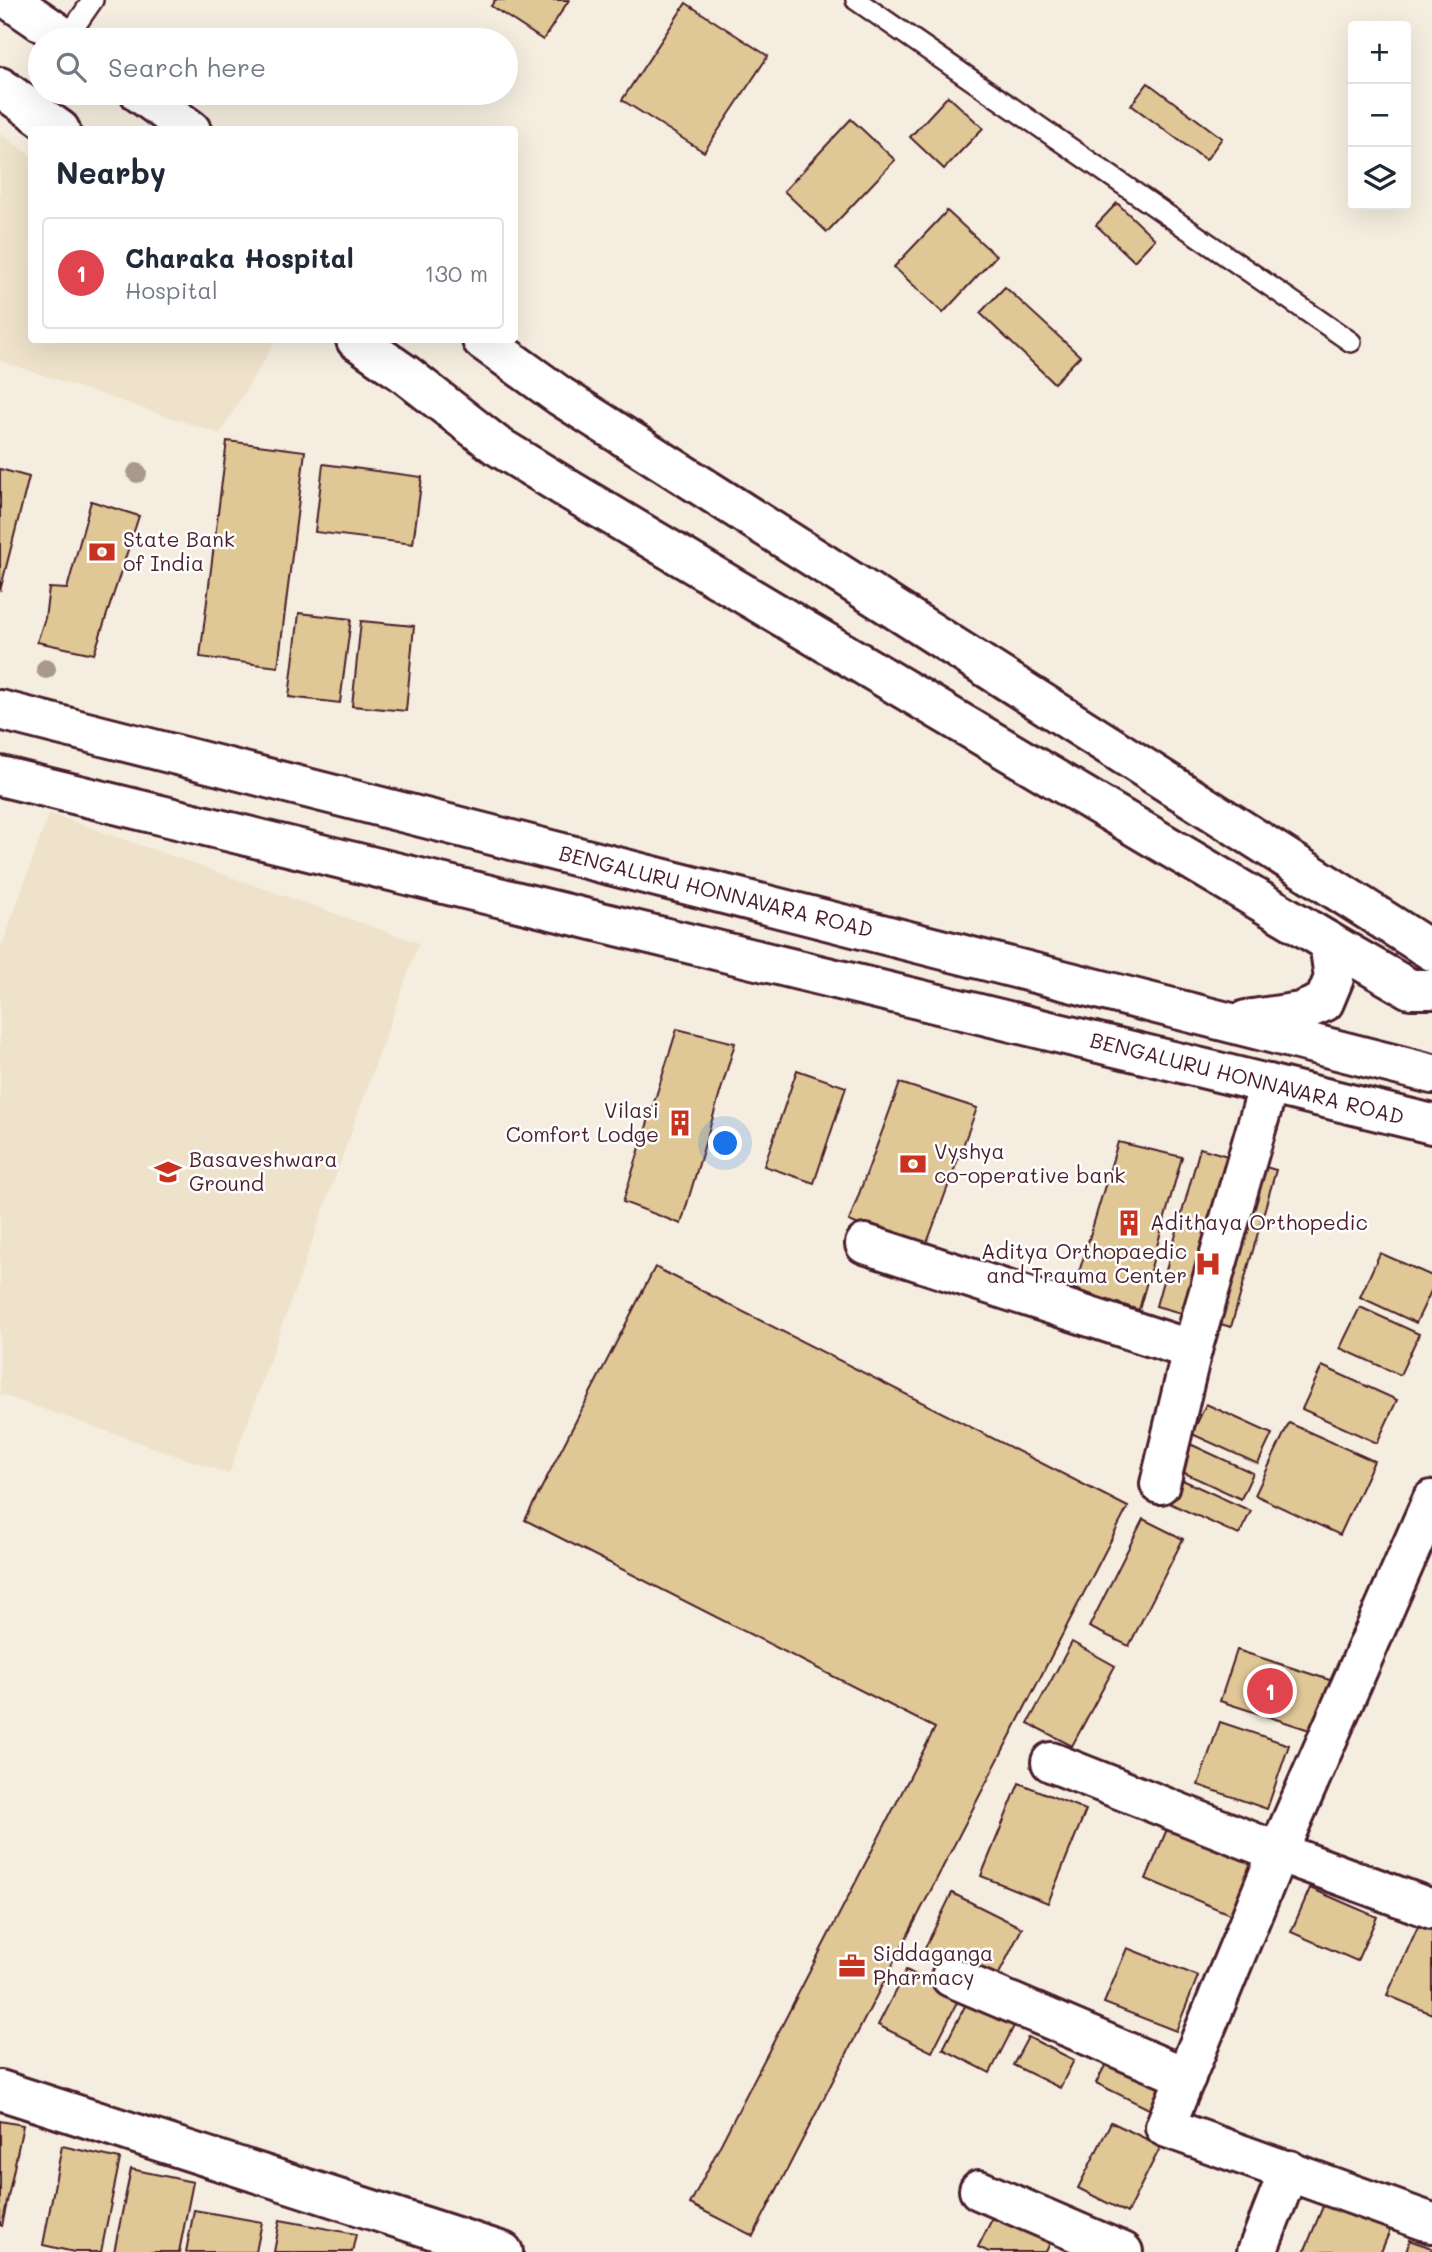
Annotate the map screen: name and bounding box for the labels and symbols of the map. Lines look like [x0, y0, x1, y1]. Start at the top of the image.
place label: State Bank of India [123, 525, 235, 576]
bank icon: State Bank of India [87, 537, 117, 567]
street label: BENGALURU HONNAVARA ROAD [557, 838, 876, 943]
street label: BENGALURU HONNAVARA ROAD [1088, 1025, 1407, 1130]
place label: Vilasi Comfort Lodge [506, 1096, 659, 1147]
building icon: Vilasi Comfort Lodge [665, 1108, 695, 1138]
your location [708, 1126, 742, 1160]
place label: Vyshya co-operative bank [934, 1137, 1125, 1188]
place label: Basaveshwara Ground [189, 1145, 338, 1196]
bank icon: Vyshya co-operative bank [898, 1149, 928, 1179]
school or university icon: Basaveshwara Ground [153, 1157, 183, 1187]
building icon: Adithaya Orthopedic [1114, 1208, 1144, 1238]
place label: Adithaya Orthopedic [1150, 1208, 1368, 1235]
place label: Aditya Orthopaedic and Trauma Center [981, 1237, 1187, 1288]
hospital icon: Aditya Orthopaedic and Trauma Center [1193, 1249, 1223, 1279]
pin: 1 [1247, 1665, 1293, 1717]
place label: Siddaganga Pharmacy [873, 1939, 993, 1990]
office icon: Siddaganga Pharmacy [837, 1951, 867, 1981]

